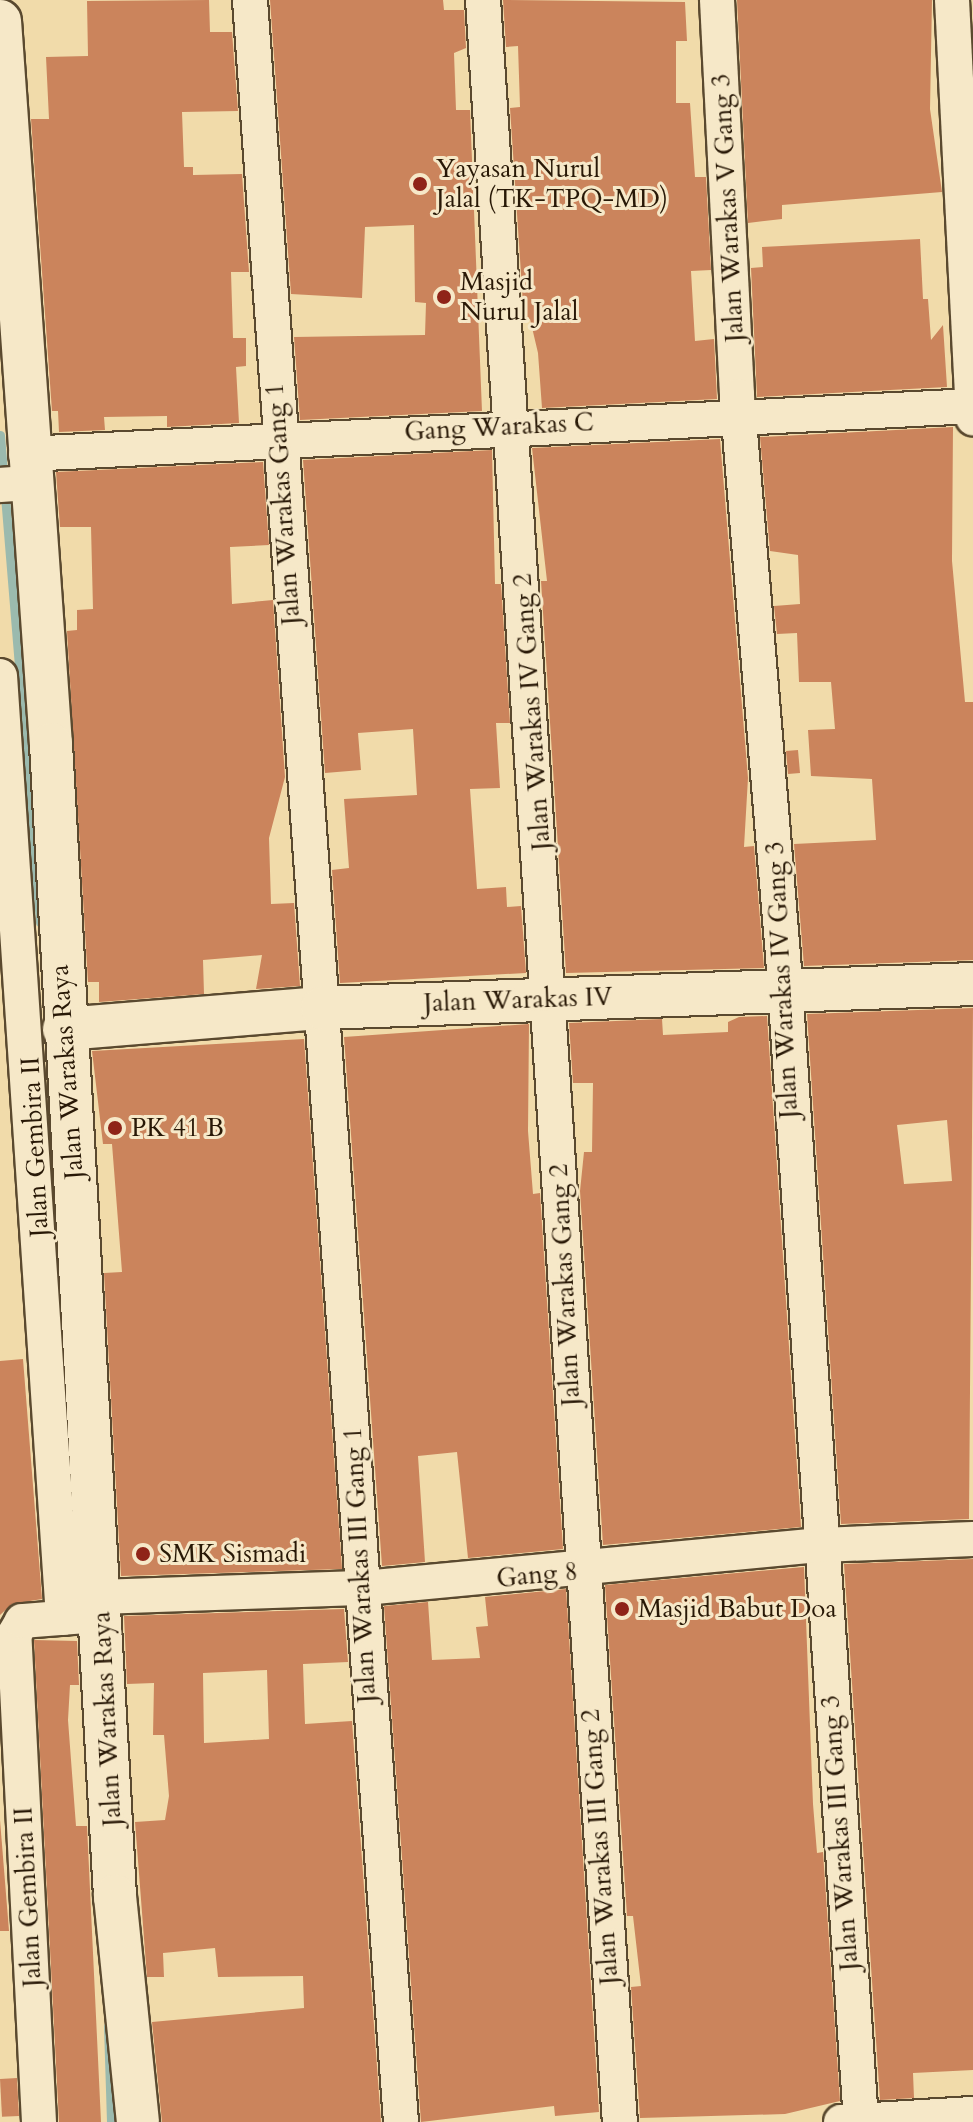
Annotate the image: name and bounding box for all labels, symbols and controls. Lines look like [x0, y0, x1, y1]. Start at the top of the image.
street label: Jalan Warakas V Gang 3 [705, 73, 751, 343]
place label: Yayasan Nurul Jalal (TK-TPQ-MD) [436, 153, 668, 214]
marker: Yayasan Nurul Jalal (TK-TPQ-MD) [411, 175, 429, 193]
place label: Masjid Nurul Jalal [460, 266, 578, 328]
marker: Masjid Nurul Jalal [435, 288, 453, 306]
street label: Jalan Warakas Gang 1 [259, 382, 307, 626]
street label: Gang Warakas C [404, 406, 594, 448]
street label: Jalan Warakas IV Gang 2 [507, 572, 557, 852]
street label: Jalan Warakas IV Gang 3 [759, 841, 805, 1119]
street label: Jalan Warakas Raya [44, 963, 90, 1181]
street label: Jalan Warakas IV [423, 981, 613, 1019]
street label: Jalan Gembira II [15, 1056, 55, 1238]
place label: PK 41 B [131, 1112, 224, 1144]
marker: PK 41 B [106, 1119, 124, 1137]
street label: Jalan Warakas Gang 2 [543, 1163, 587, 1407]
street label: Jalan Warakas III Gang 1 [337, 1426, 383, 1704]
place label: SMK Sismadi [159, 1538, 306, 1570]
marker: SMK Sismadi [134, 1545, 152, 1563]
street label: Gang 8 [495, 1556, 579, 1594]
place label: Masjid Babut Doa [638, 1593, 837, 1625]
marker: Masjid Babut Doa [613, 1600, 631, 1618]
street label: Jalan Warakas Raya [86, 1611, 128, 1827]
street label: Jalan Warakas III Gang 3 [815, 1694, 865, 1972]
street label: Jalan Warakas III Gang 2 [575, 1708, 625, 1986]
street label: Jalan Gembira II [8, 1806, 48, 1988]

